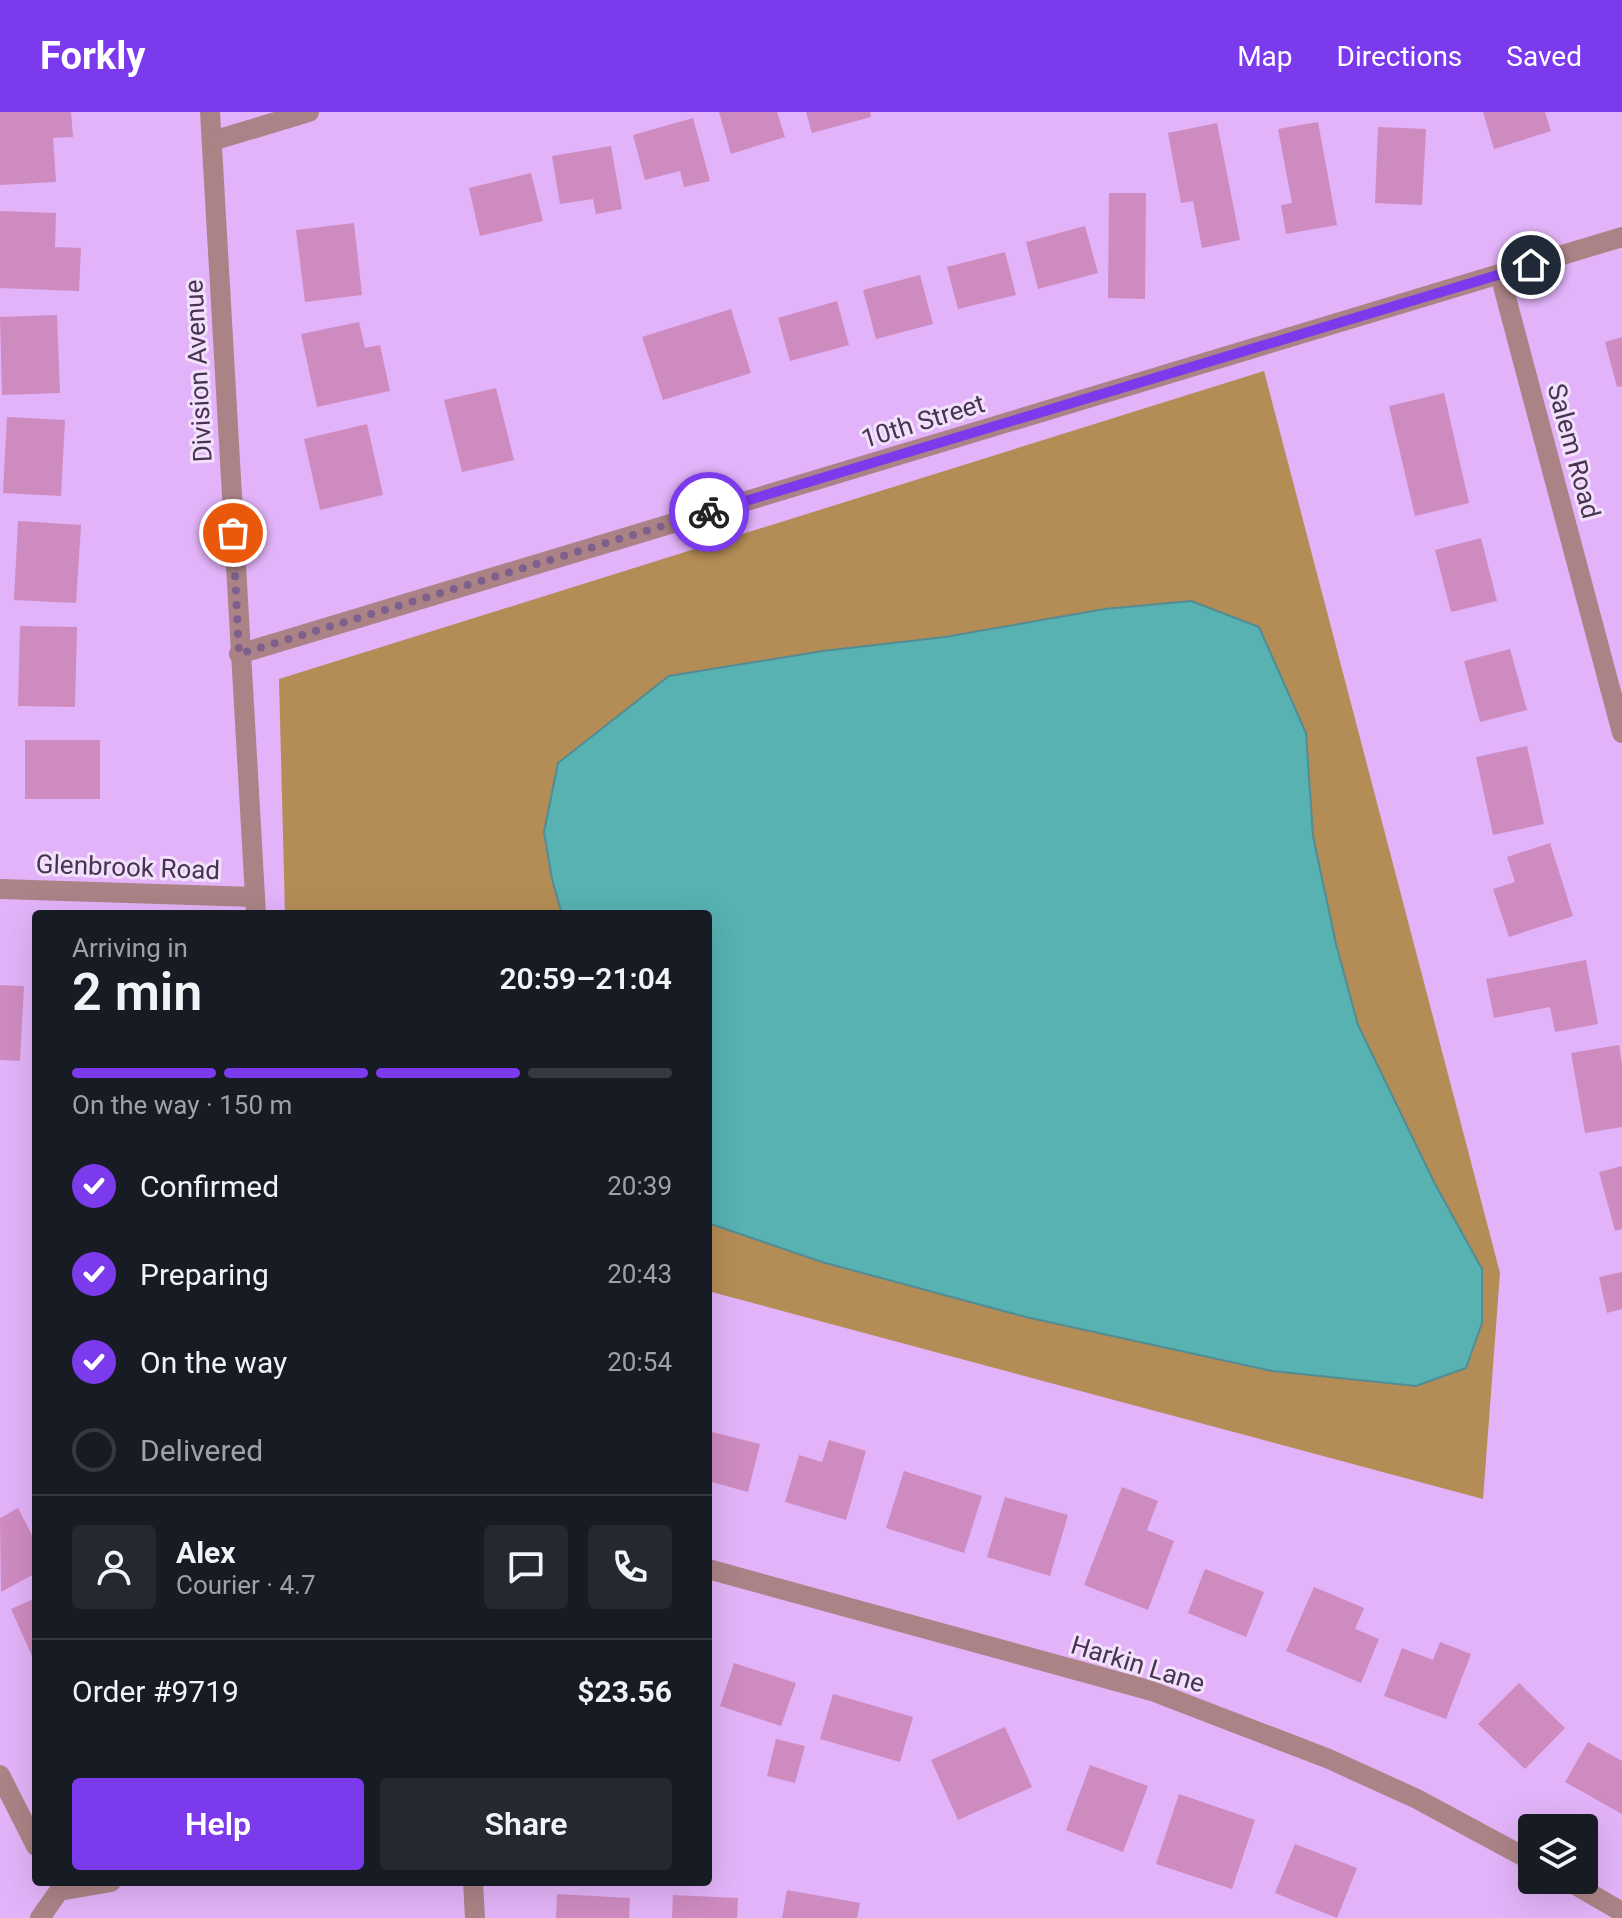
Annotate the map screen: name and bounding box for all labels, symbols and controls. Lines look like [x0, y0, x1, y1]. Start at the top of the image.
text: Forkly [40, 34, 145, 78]
text: Map [1237, 40, 1293, 73]
text: Directions [1337, 40, 1462, 73]
text: Saved [1506, 40, 1582, 73]
pin [1497, 231, 1565, 299]
icon: home [1509, 243, 1553, 287]
street label: Division Avenue [178, 279, 218, 463]
street label: Salem Road [1542, 380, 1606, 522]
street label: 10th Street [858, 388, 988, 454]
courier [669, 472, 749, 552]
icon: bike [687, 490, 731, 534]
pin [199, 499, 267, 567]
icon: bag [211, 511, 255, 555]
street label: Glenbrook Road [35, 849, 221, 885]
text: Arriving in [72, 933, 188, 963]
text: 20:59–21:04 [499, 961, 672, 996]
text: 2 min [72, 962, 202, 1023]
text: On the way · 150 m [72, 1090, 292, 1120]
icon: check [72, 1164, 116, 1208]
text: Confirmed [140, 1169, 279, 1204]
text: 20:39 [607, 1171, 672, 1201]
icon: check [72, 1252, 116, 1296]
text: Preparing [140, 1257, 269, 1292]
text: 20:43 [607, 1259, 672, 1289]
icon: check [72, 1340, 116, 1384]
text: On the way [140, 1345, 287, 1380]
text: 20:54 [607, 1347, 672, 1377]
text: Delivered [140, 1433, 263, 1468]
button: person [72, 1525, 156, 1609]
button: chat [484, 1525, 568, 1609]
button: phone [588, 1525, 672, 1609]
text: Alex [176, 1535, 236, 1570]
text: Courier · 4.7 [176, 1570, 316, 1600]
street label: Harkin Lane [1068, 1629, 1208, 1699]
text: Order #9719 [72, 1674, 239, 1709]
text: $23.56 [577, 1674, 672, 1709]
button: Help [72, 1778, 364, 1870]
button: Share [380, 1778, 672, 1870]
map controls [1518, 1814, 1598, 1894]
button: layers [1518, 1814, 1598, 1894]

